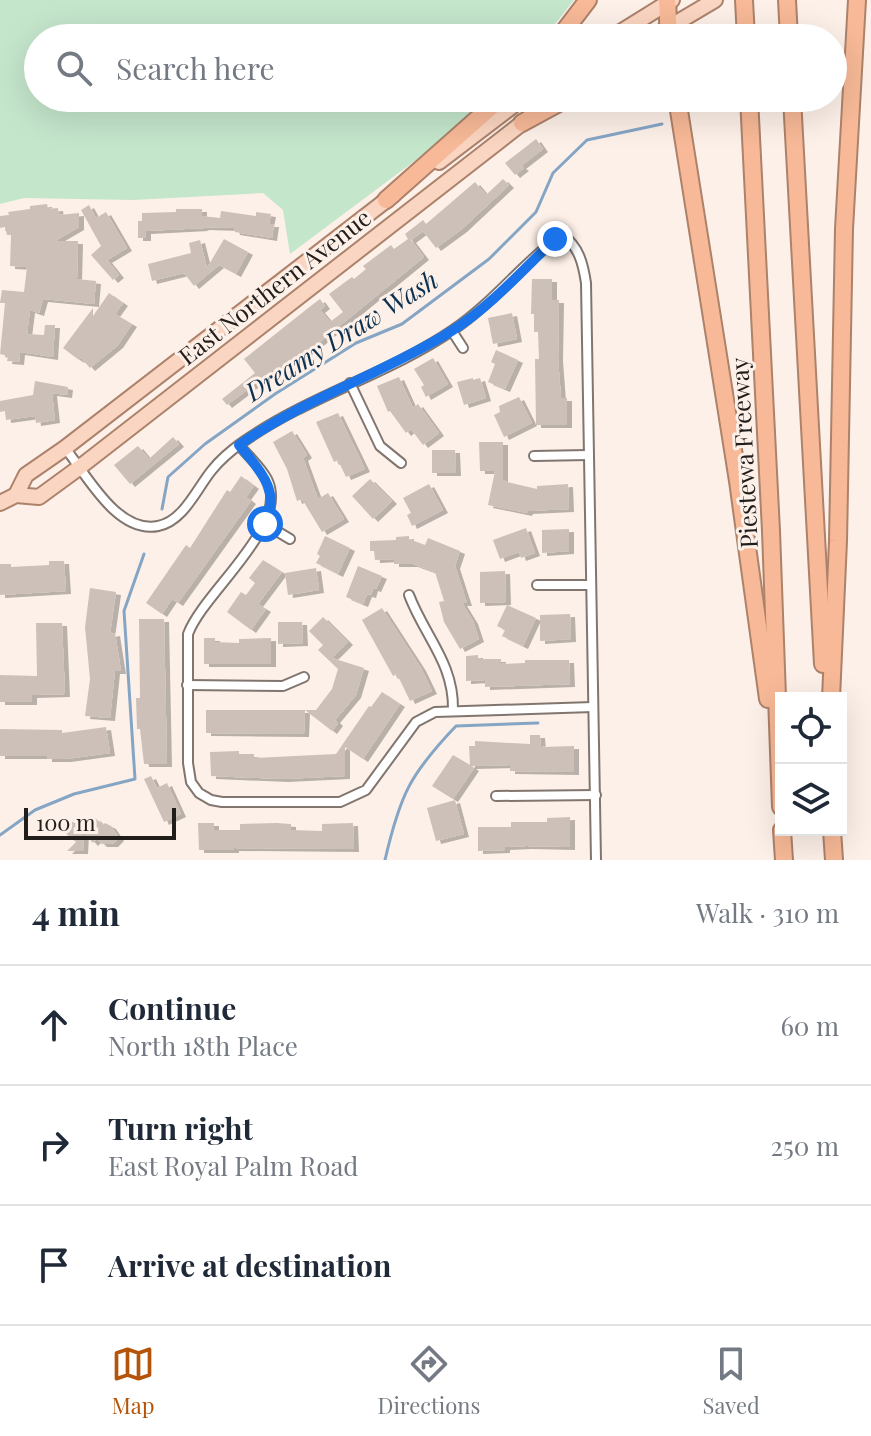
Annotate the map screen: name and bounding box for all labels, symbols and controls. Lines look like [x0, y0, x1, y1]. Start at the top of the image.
search box [24, 24, 847, 112]
icon: search [52, 46, 96, 90]
text: Search here [116, 48, 275, 88]
street label: East Northern Avenue [171, 201, 377, 371]
route end [537, 221, 573, 257]
water label: Dreamy Draw Wash [237, 262, 444, 409]
street label: Piestewa Freeway [722, 357, 764, 549]
route start [247, 506, 283, 542]
map controls [775, 692, 847, 836]
button: locate [775, 692, 847, 764]
button: layers [775, 764, 847, 836]
scale bar [24, 804, 176, 840]
text: 100 m [36, 807, 96, 837]
text: 4 min [32, 889, 120, 935]
text: Walk · 310 m [696, 895, 839, 930]
text: Continue [108, 988, 236, 1028]
icon: ahead [32, 1003, 76, 1047]
text: 60 m [780, 1008, 839, 1043]
text: North 18th Place [108, 1028, 298, 1063]
text: Turn right [108, 1108, 253, 1148]
icon: right [32, 1123, 76, 1167]
text: 250 m [771, 1128, 839, 1163]
text: East Royal Palm Road [108, 1148, 358, 1183]
icon: arrive [32, 1243, 76, 1287]
text: Arrive at destination [108, 1245, 391, 1285]
tab: Map [111, 1342, 155, 1420]
tab: Directions [377, 1342, 480, 1420]
tab: Saved [703, 1342, 760, 1420]

